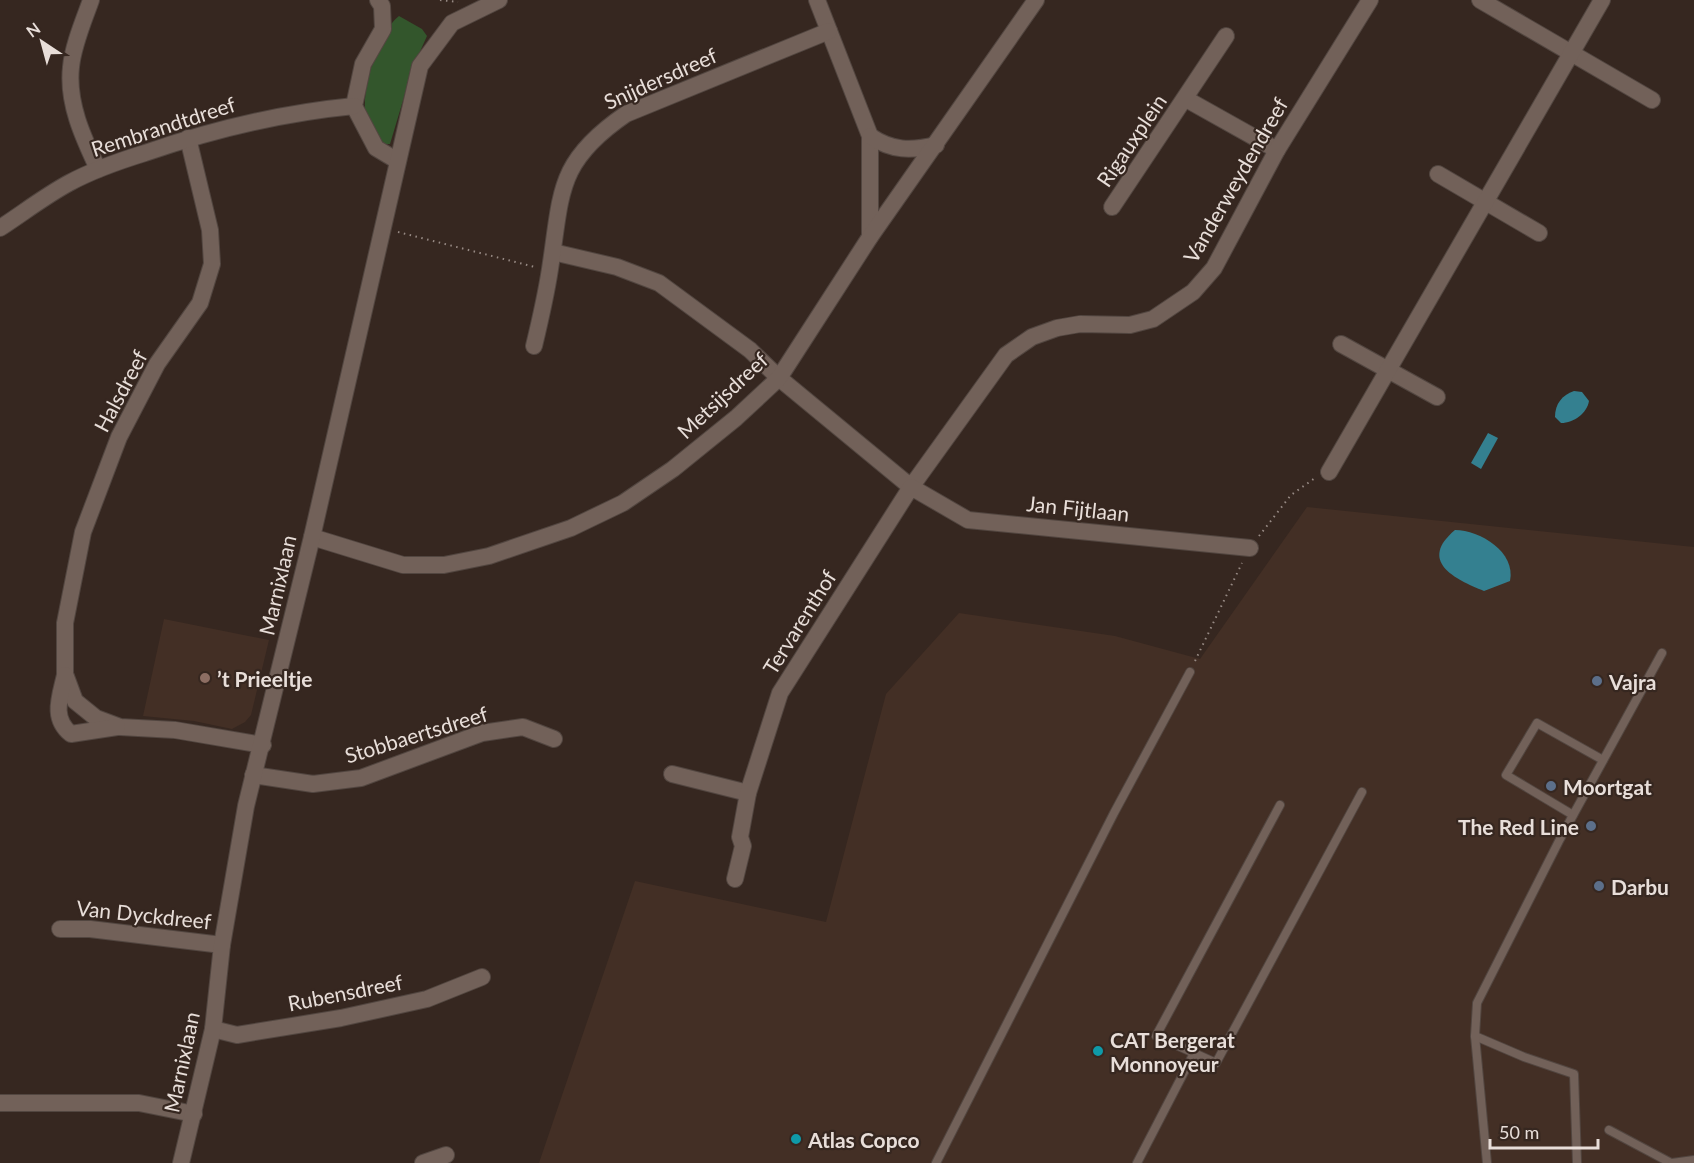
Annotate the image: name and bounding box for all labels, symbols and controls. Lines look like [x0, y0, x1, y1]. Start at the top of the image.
north arrow [12, 12, 72, 72]
text: N [22, 18, 43, 41]
street label: Snijdersdreef [600, 42, 721, 114]
street label: Rigauxplein [1091, 89, 1171, 191]
street label: Rembrandtdreef [88, 91, 239, 161]
street label: Vanderweydendreef [1178, 93, 1293, 267]
street label: Halsdreef [88, 345, 152, 436]
street label: Metsijsdreef [672, 346, 773, 443]
street label: Jan Fijtlaan [1025, 490, 1131, 526]
street label: Marnixlaan [253, 532, 301, 638]
street label: Tervarenthof [757, 565, 841, 679]
place label: ’t Prieeltje [217, 666, 313, 691]
place label: Vajra [1608, 669, 1656, 694]
marker: ’t Prieeltje [198, 671, 212, 685]
marker: Vajra [1590, 674, 1604, 688]
street label: Stobbaertsdreef [342, 700, 491, 768]
place label: Moortgat [1563, 774, 1652, 799]
marker: Moortgat [1544, 779, 1558, 793]
place label: The Red Line [1458, 814, 1579, 839]
marker: The Red Line [1584, 819, 1598, 833]
place label: Darbu [1611, 874, 1669, 899]
marker: Darbu [1592, 879, 1606, 893]
street label: Van Dyckdreef [75, 895, 213, 934]
street label: Rubensdreef [285, 968, 405, 1015]
street label: Marnixlaan [158, 1010, 204, 1114]
place label: CAT Bergerat Monnoyeur [1110, 1027, 1235, 1076]
marker: CAT Bergerat Monnoyeur [1091, 1044, 1105, 1058]
scale bar [1490, 1112, 1598, 1150]
text: 50 m [1499, 1121, 1539, 1143]
place label: Atlas Copco [807, 1127, 920, 1152]
marker: Atlas Copco [789, 1132, 803, 1146]

